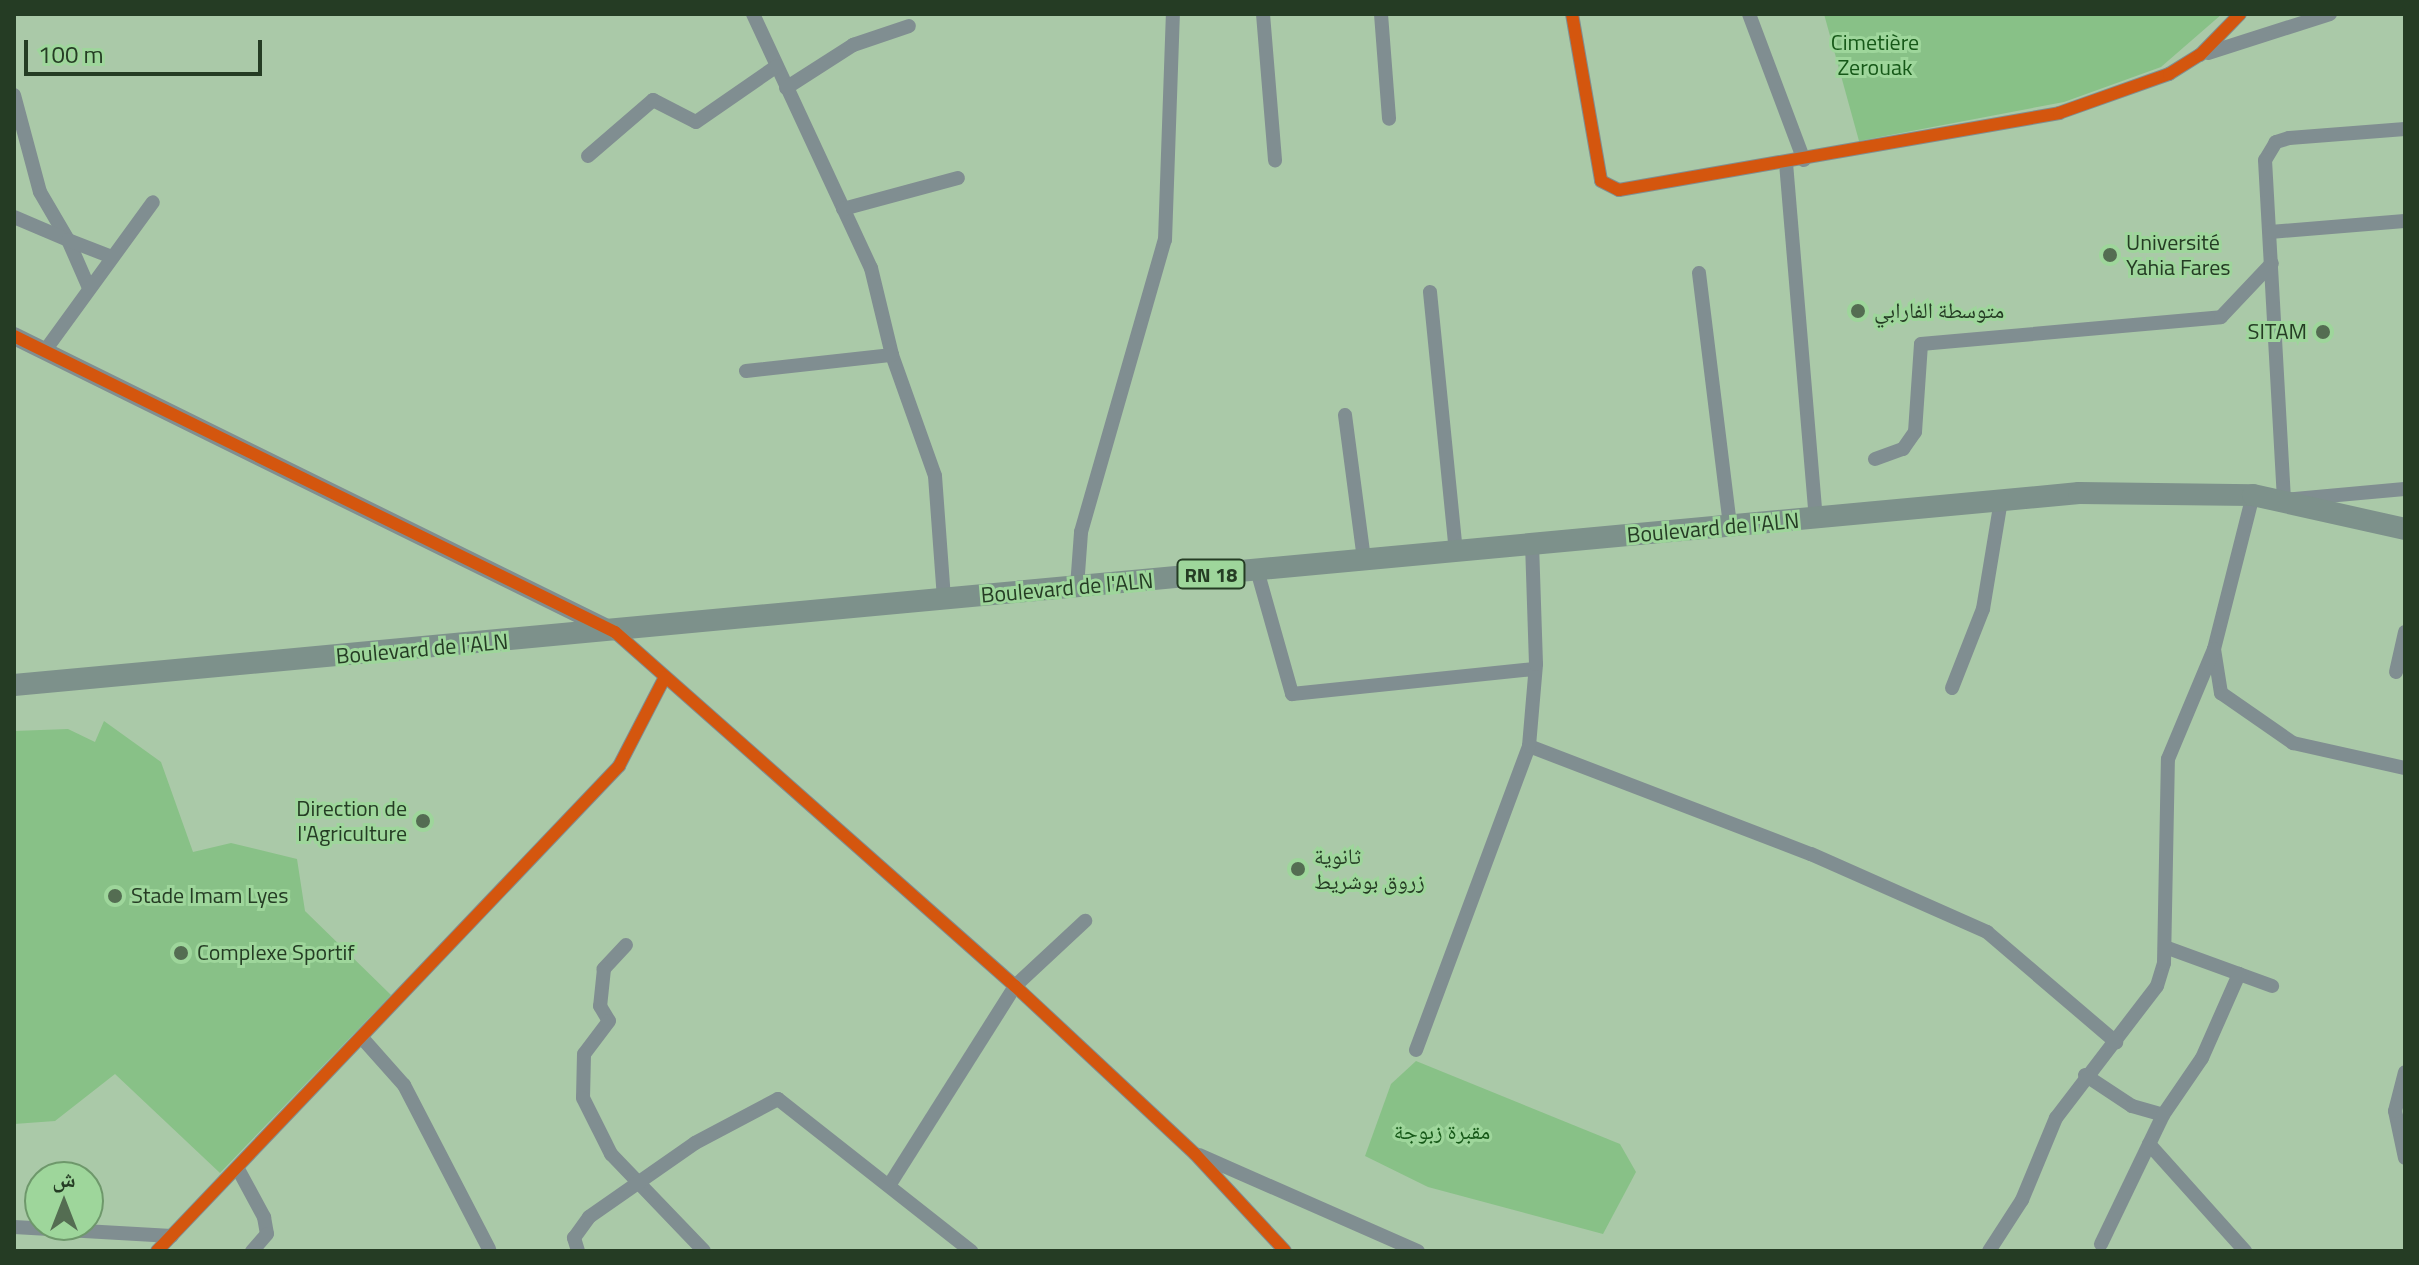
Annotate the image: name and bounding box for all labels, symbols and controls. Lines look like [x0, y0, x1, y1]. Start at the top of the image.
scale bar [28, 24, 266, 74]
park label: Cimetière Zerouak [1831, 29, 1919, 80]
text: 100 m [38, 36, 104, 72]
place label: Université Yahia Fares [2126, 229, 2231, 280]
marker: Université Yahia Fares [2101, 246, 2119, 264]
place label: متوسطة الفارابي [1874, 298, 2004, 324]
marker: متوسطة الفارابي [1849, 302, 1867, 320]
place label: SITAM [2248, 319, 2307, 345]
marker: SITAM [2314, 323, 2332, 341]
street label: Boulevard de l'ALN [1626, 507, 1800, 549]
road number: RN 18 [1175, 558, 1247, 590]
street label: Boulevard de l'ALN [980, 567, 1154, 609]
street label: Boulevard de l'ALN [335, 628, 509, 670]
place label: Direction de l'Agriculture [296, 795, 407, 846]
marker: Direction de l'Agriculture [414, 812, 432, 830]
place label: ثانوية زروق بوشريط [1314, 843, 1425, 894]
marker: ثانوية زروق بوشريط [1289, 860, 1307, 878]
place label: Stade Imam Lyes [131, 883, 288, 909]
marker: Stade Imam Lyes [106, 887, 124, 905]
place label: Complexe Sportif [197, 940, 355, 966]
marker: Complexe Sportif [172, 944, 190, 962]
park label: مقبرة زبوجة [1394, 1119, 1490, 1145]
north arrow [24, 1161, 104, 1241]
text: ش [52, 1162, 76, 1196]

